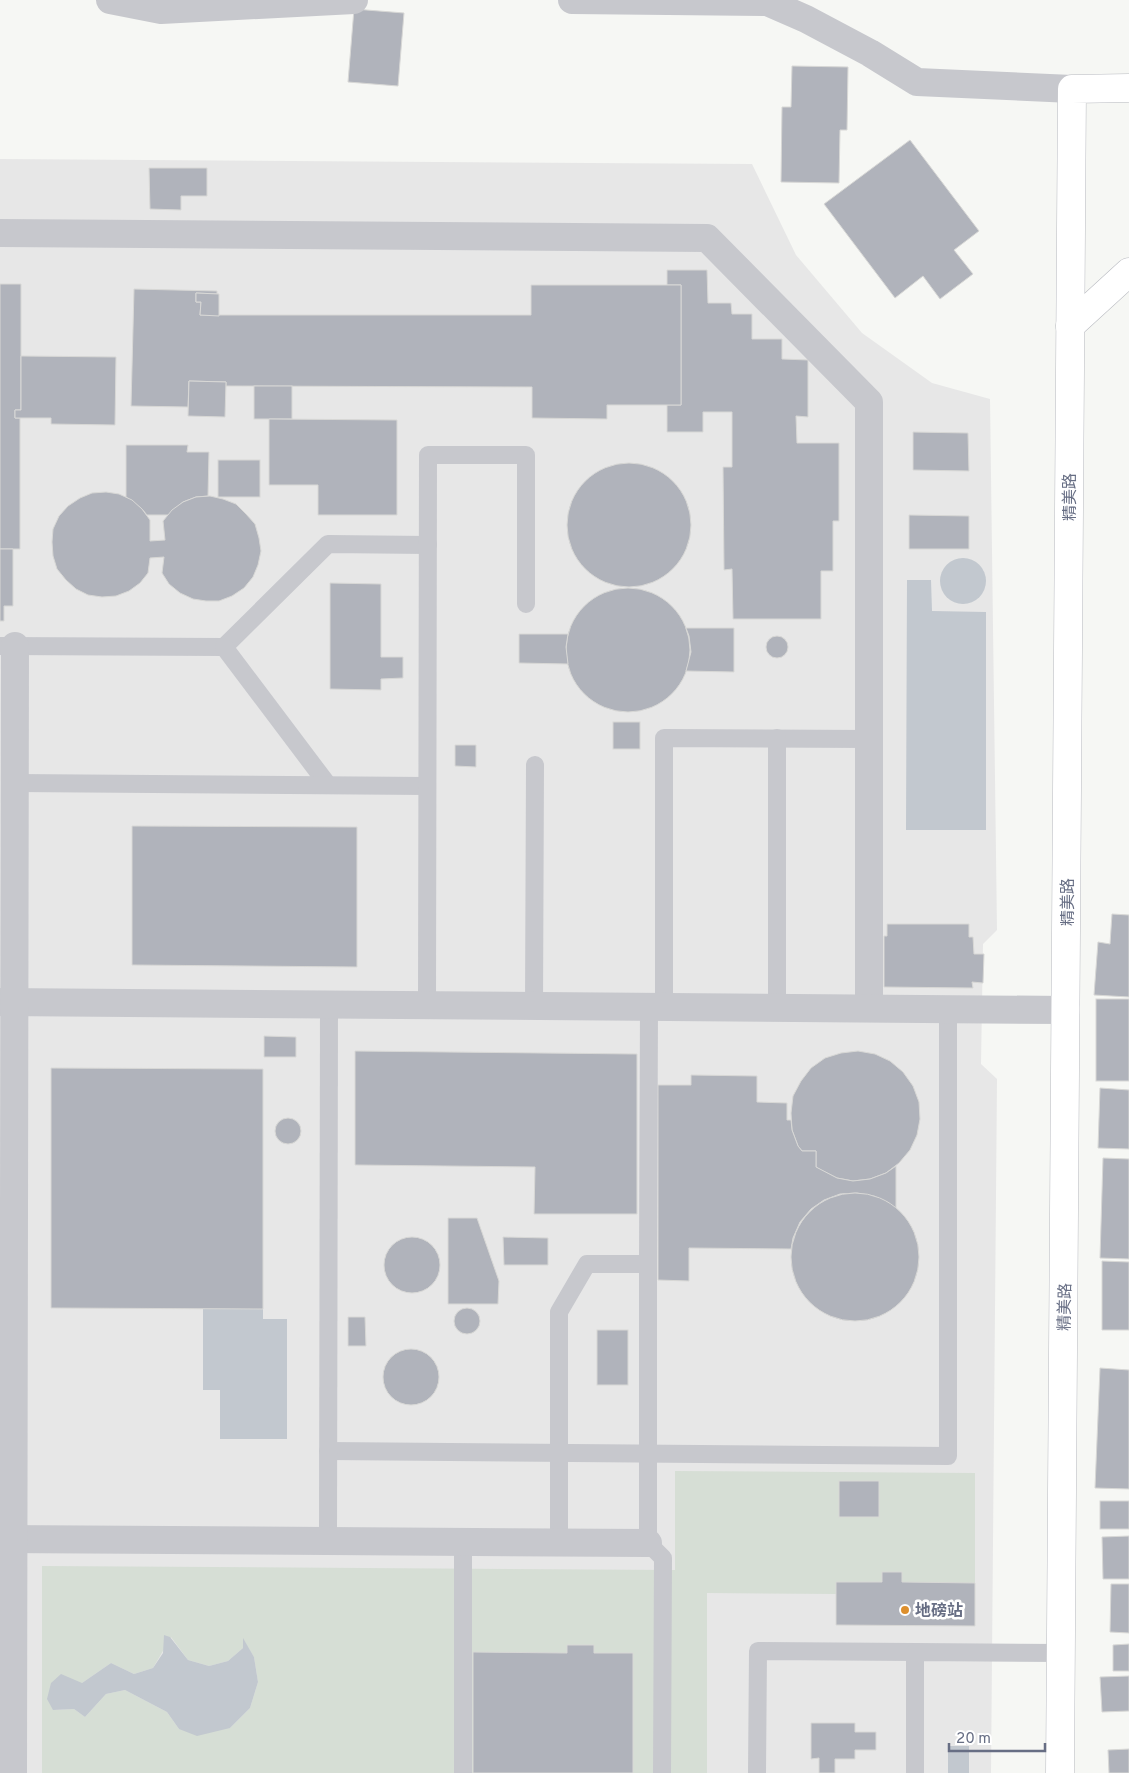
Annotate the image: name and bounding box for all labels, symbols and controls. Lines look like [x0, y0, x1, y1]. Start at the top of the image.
street label: 精美路 [1061, 473, 1081, 521]
street label: 精美路 [1059, 878, 1079, 926]
street label: 精美路 [1056, 1283, 1076, 1331]
place label: 地磅站 [915, 1602, 963, 1622]
marker: 地磅站 [899, 1604, 911, 1616]
scale bar [949, 1720, 1045, 1752]
text: 20 m [956, 1730, 991, 1749]

